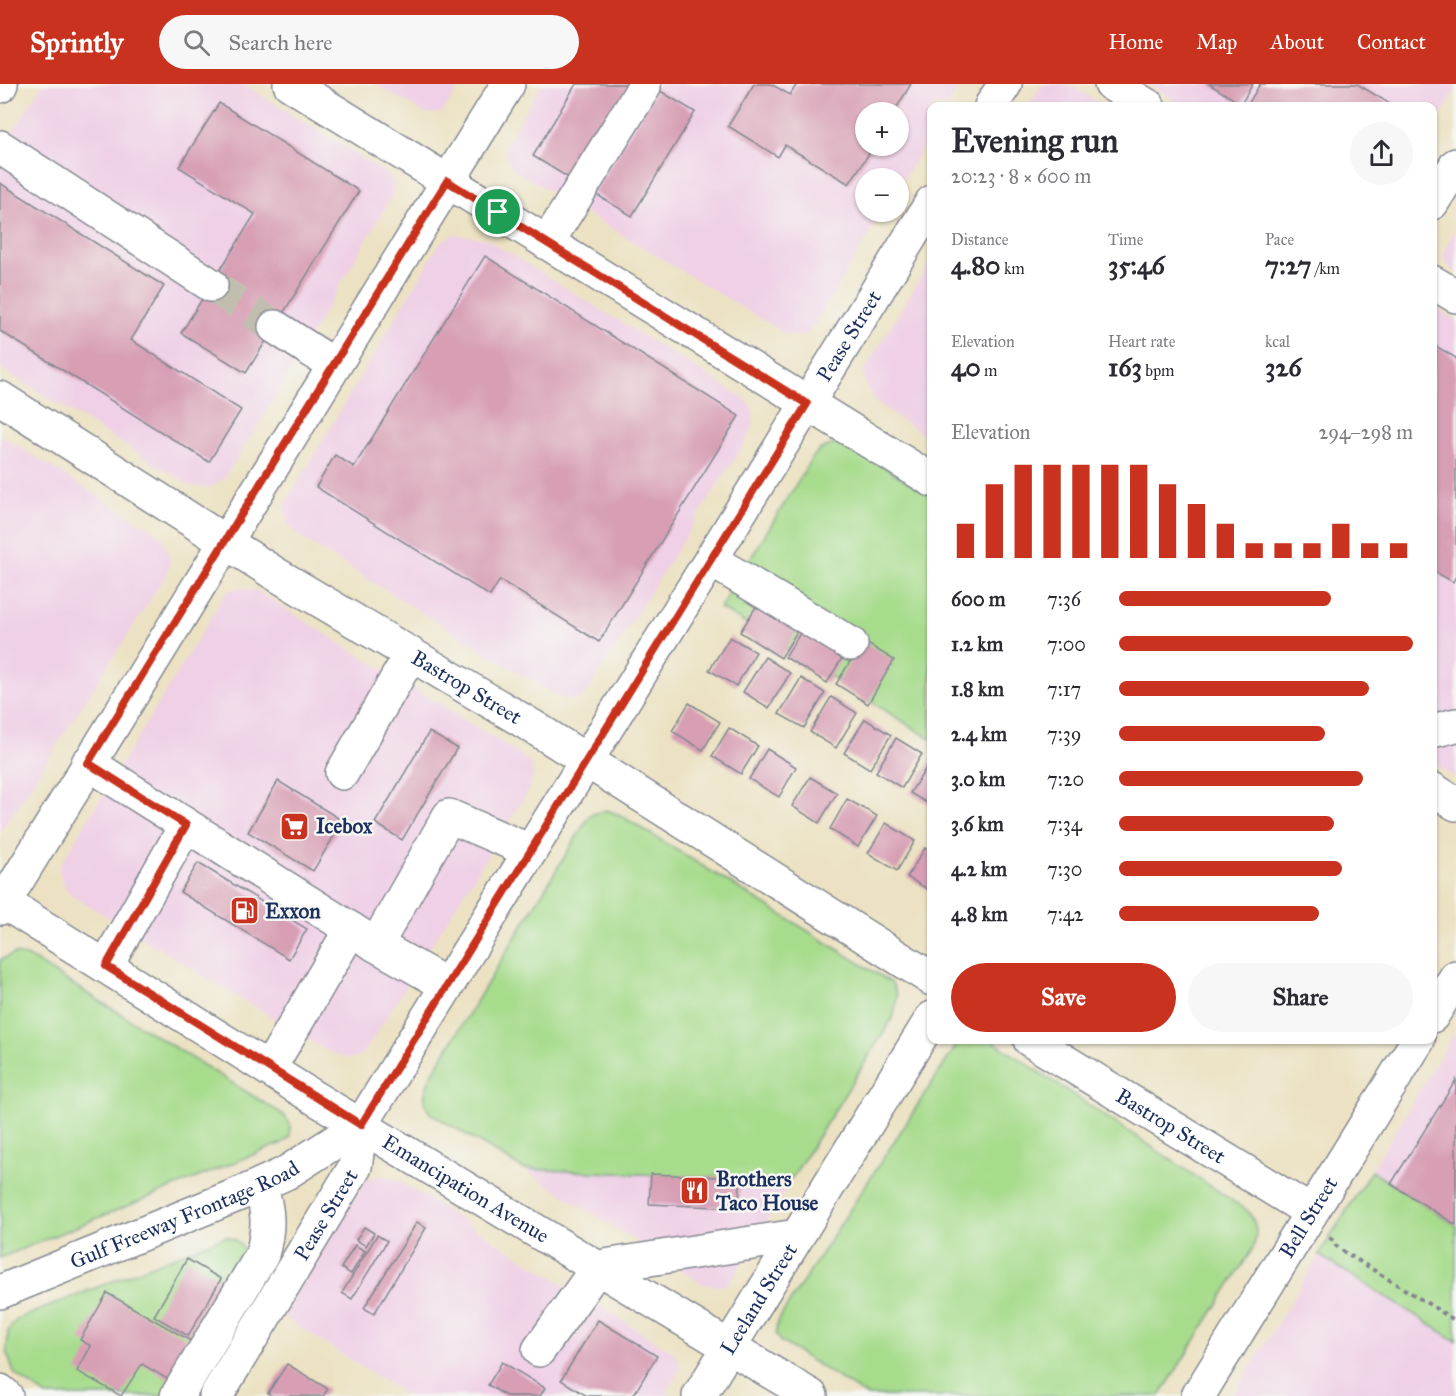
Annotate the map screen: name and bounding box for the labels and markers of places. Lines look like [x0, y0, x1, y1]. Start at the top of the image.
pin [472, 186, 523, 237]
supermarket icon: Icebox [279, 810, 311, 842]
place label: Icebox [316, 813, 373, 839]
fuel station icon: Exxon [228, 895, 260, 927]
place label: Exxon [265, 898, 321, 924]
place label: Brothers Taco House [715, 1166, 819, 1216]
restaurant icon: Brothers Taco House [679, 1175, 711, 1207]

